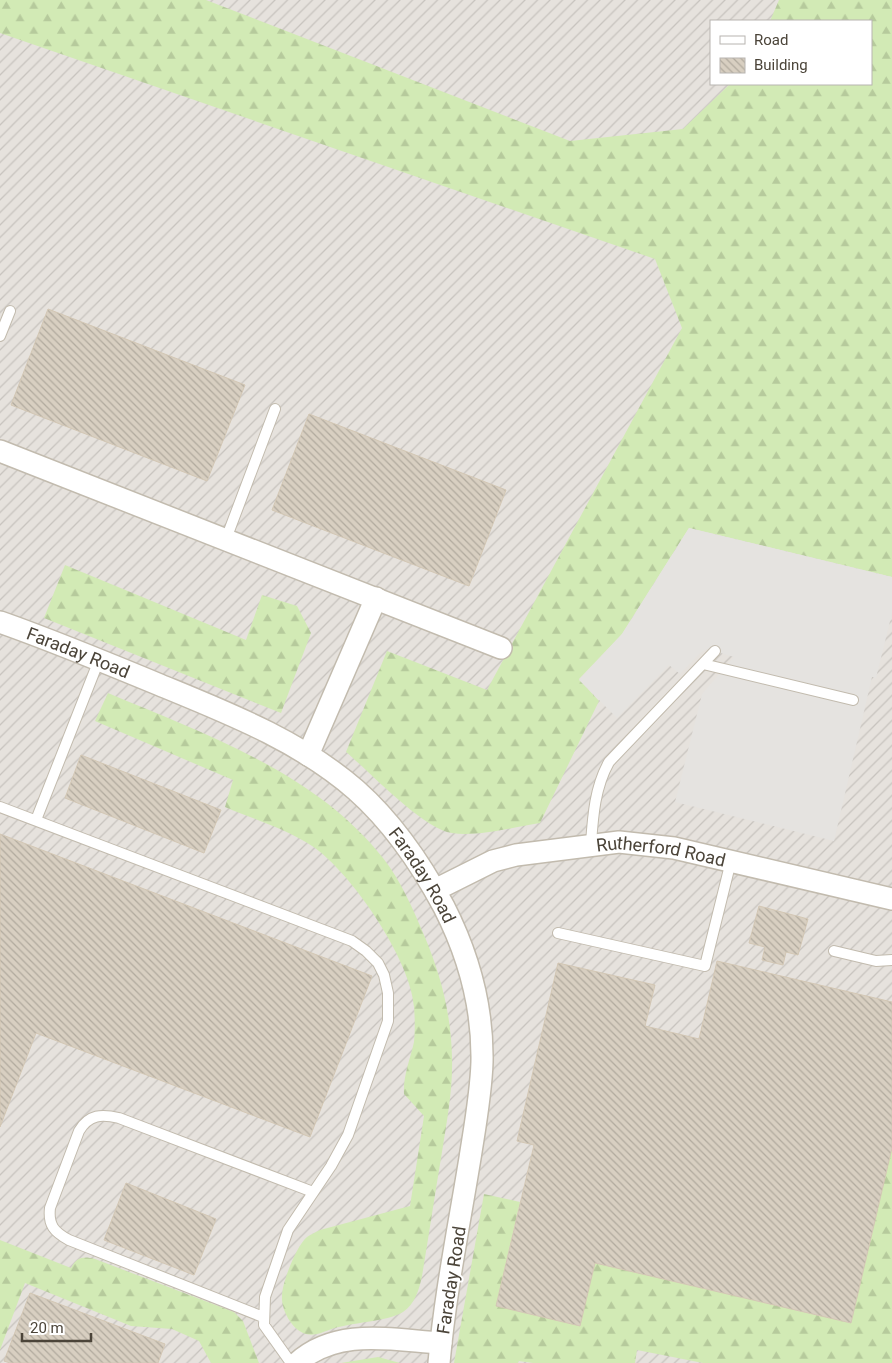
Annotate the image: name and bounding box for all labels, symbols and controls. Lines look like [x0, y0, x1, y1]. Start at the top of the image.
legend [710, 20, 872, 85]
text: Road [754, 31, 788, 49]
text: Building [754, 56, 808, 74]
street label: Faraday Road [24, 622, 133, 682]
street label: Faraday Road [385, 823, 461, 926]
street label: Rutherford Road [595, 831, 728, 870]
street label: Faraday Road [432, 1224, 470, 1336]
scale bar [22, 1310, 91, 1342]
text: 20 m [30, 1319, 64, 1337]

